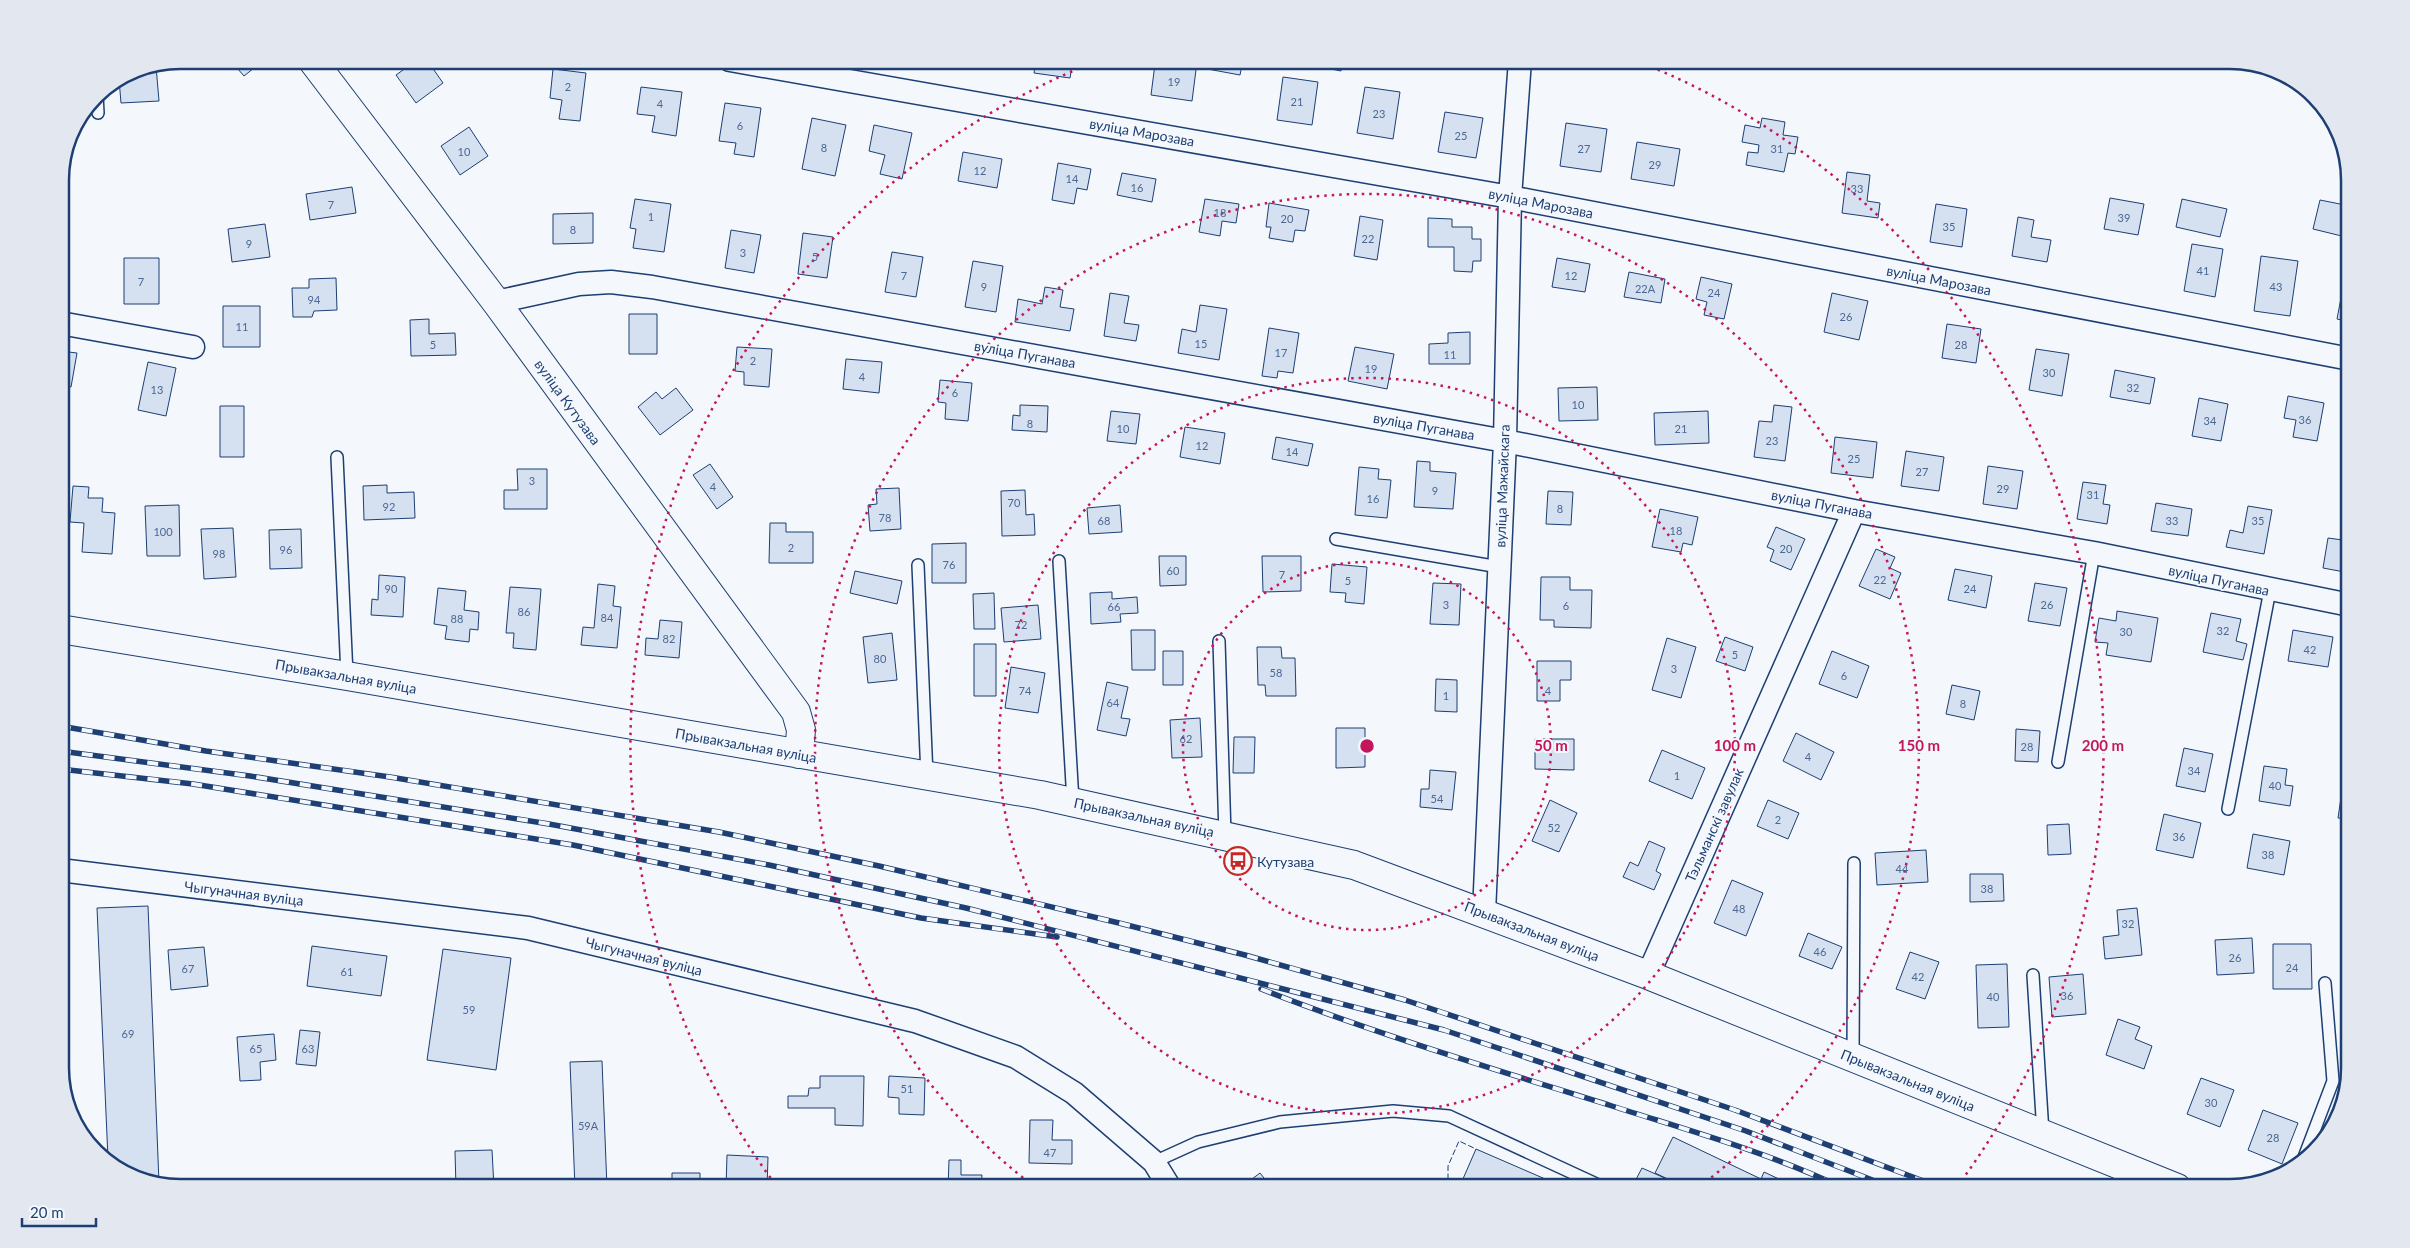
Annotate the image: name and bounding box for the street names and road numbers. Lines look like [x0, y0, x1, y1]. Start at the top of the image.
street label: вуліца Марозава [1088, 114, 1196, 150]
street label: вуліца Марозава [1487, 185, 1595, 222]
street label: вуліца Марозава [1885, 262, 1993, 299]
street label: вуліца Пуганава [973, 337, 1077, 371]
street label: вуліца Кутузава [531, 356, 605, 448]
street label: вуліца Пуганава [1372, 409, 1476, 443]
street label: вуліца Мажайскага [1491, 424, 1513, 548]
street label: вуліца Пуганава [1770, 486, 1874, 522]
street label: вуліца Пуганава [2167, 561, 2271, 599]
street label: Прывакзальная вуліца [274, 655, 418, 697]
street label: Прывакзальная вуліца [674, 724, 818, 766]
street label: Тэльманскі завулак [1681, 765, 1747, 885]
street label: Прывакзальная вуліца [1072, 794, 1216, 840]
street label: Чыгуначная вуліца [183, 877, 305, 909]
street label: Прывакзальная вуліца [1462, 897, 1602, 965]
street label: Чыгуначная вуліца [584, 933, 704, 979]
street label: Прывакзальная вуліца [1838, 1045, 1978, 1115]

